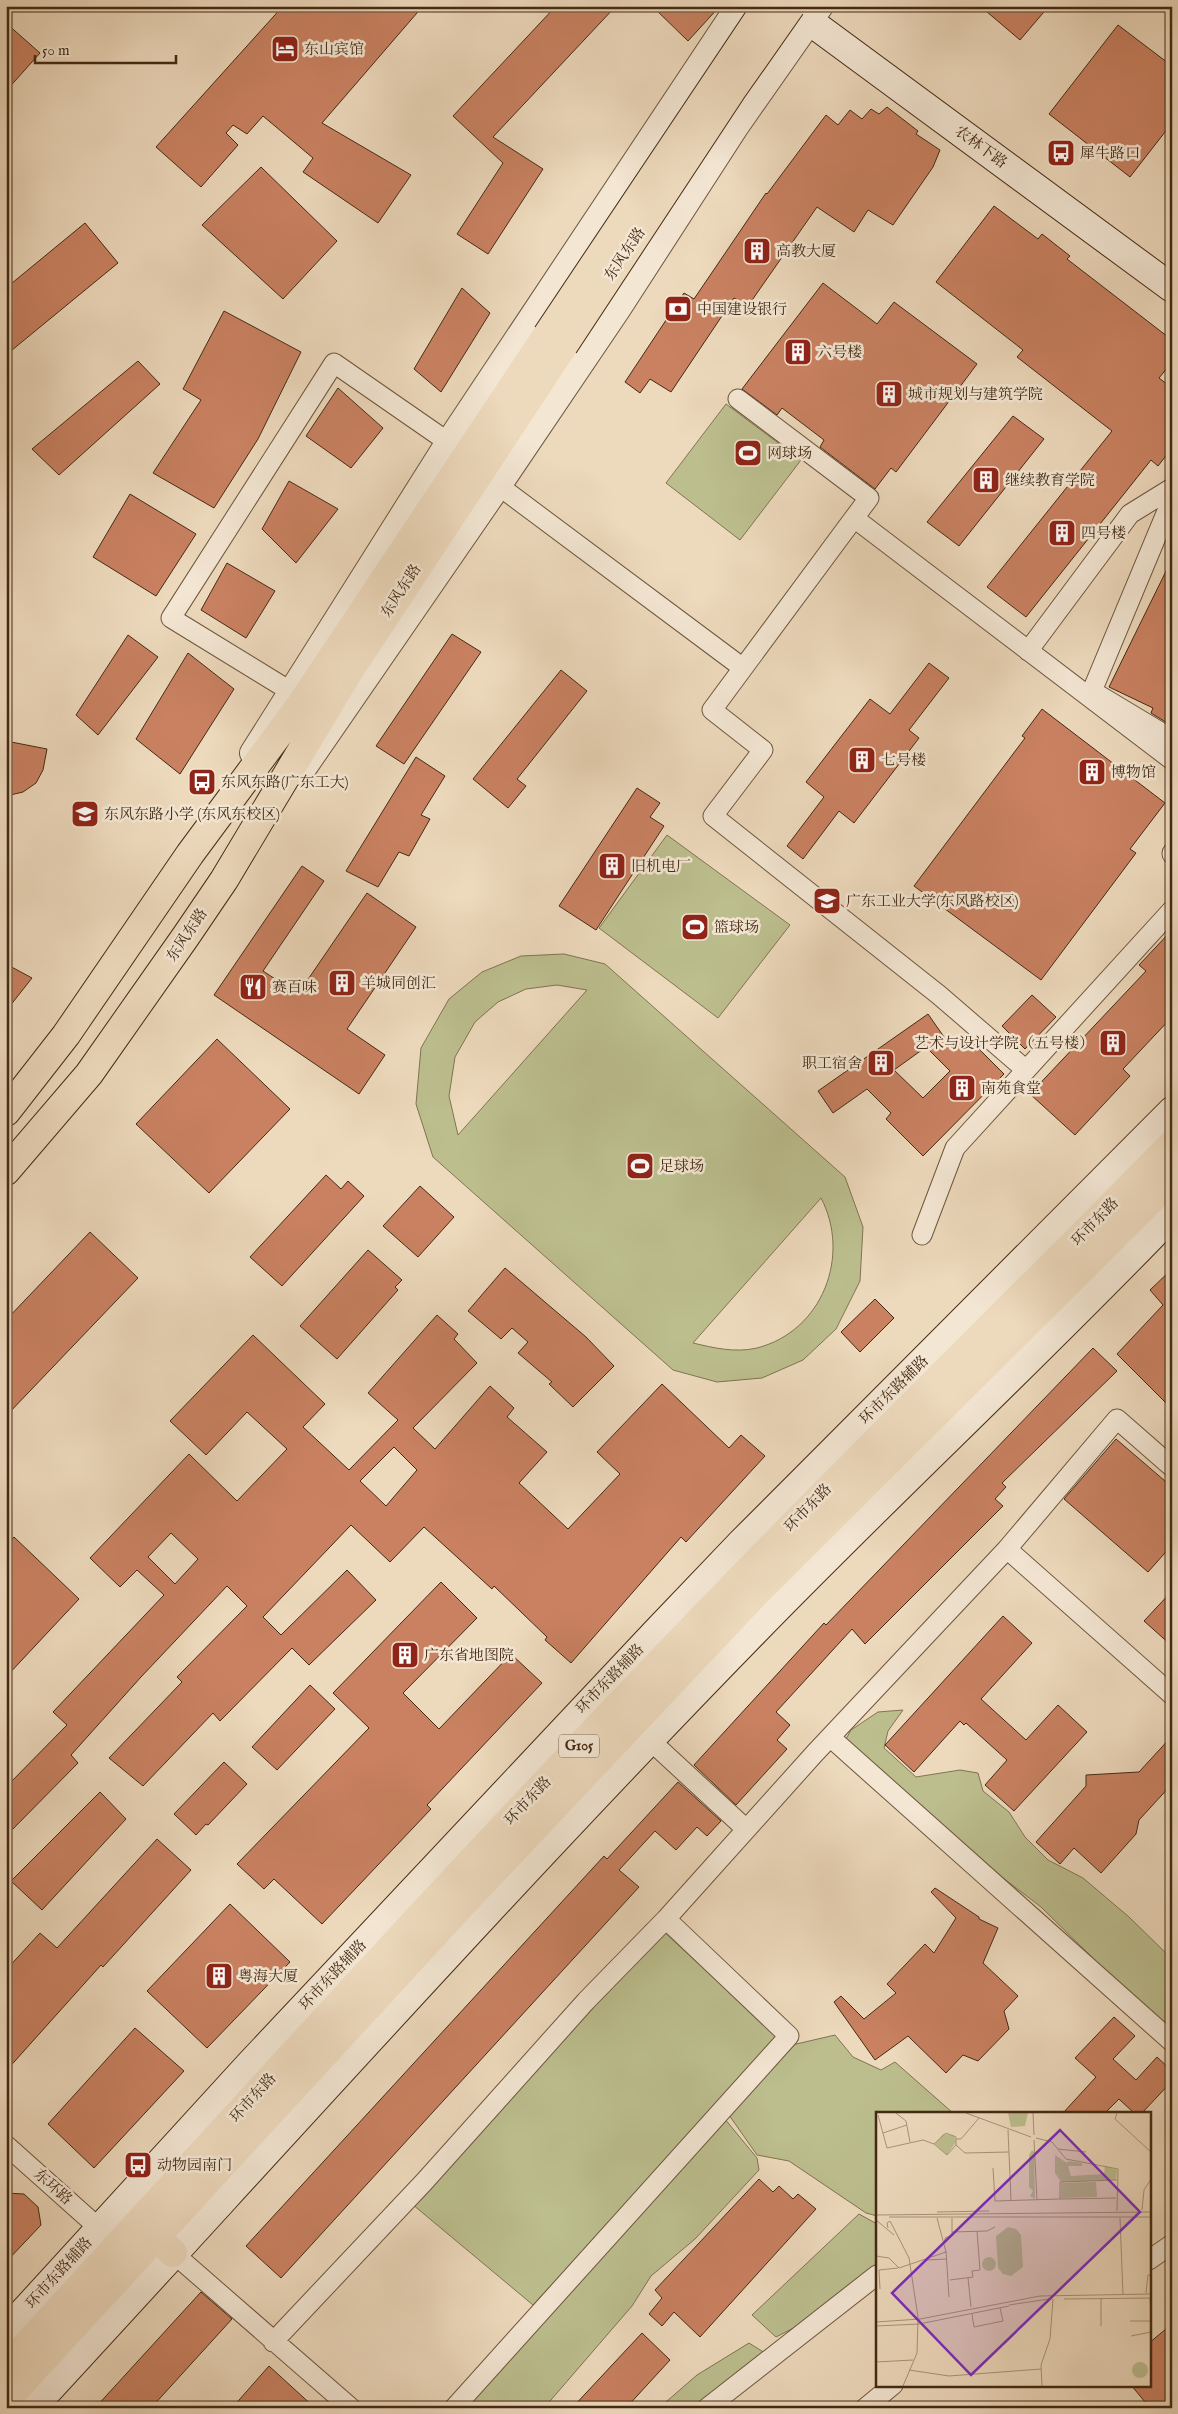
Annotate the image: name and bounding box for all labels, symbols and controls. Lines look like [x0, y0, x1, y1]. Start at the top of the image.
scale bar [35, 32, 176, 64]
hotel icon: 东山宾馆 [270, 34, 300, 64]
place label: 东山宾馆 [304, 40, 364, 59]
text: 50 m [42, 41, 70, 60]
street label: 农林下路 [951, 122, 1011, 172]
bus stop icon: 犀牛路口 [1046, 138, 1076, 168]
place label: 犀牛路口 [1080, 144, 1140, 163]
street label: 东风东路 [600, 224, 650, 284]
building icon: 高教大厦 [742, 236, 772, 266]
place label: 高教大厦 [776, 242, 836, 261]
bank icon: 中国建设银行 [663, 294, 693, 324]
place label: 中国建设银行 [697, 300, 787, 319]
building icon: 六号楼 [783, 337, 813, 367]
place label: 六号楼 [817, 343, 862, 362]
building icon: 城市规划与建筑学院 [874, 379, 904, 409]
place label: 城市规划与建筑学院 [908, 385, 1043, 404]
sports icon: 网球场 [733, 438, 763, 468]
place label: 网球场 [767, 444, 812, 463]
building icon: 继续教育学院 [971, 465, 1001, 495]
place label: 继续教育学院 [1005, 471, 1095, 490]
building icon: 四号楼 [1047, 518, 1077, 548]
place label: 四号楼 [1081, 524, 1126, 543]
street label: 东风东路 [377, 561, 425, 621]
building icon: 七号楼 [847, 745, 877, 775]
place label: 七号楼 [881, 751, 926, 770]
building icon: 博物馆 [1077, 757, 1107, 787]
place label: 博物馆 [1111, 763, 1156, 782]
bus stop icon: 东风东路(广东工大) [187, 767, 217, 797]
place label: 东风东路(广东工大) [221, 773, 349, 792]
school or university icon: 东风东路小学 (东风东校区) [70, 799, 100, 829]
place label: 东风东路小学 (东风东校区) [104, 805, 280, 824]
building icon: 旧机电厂 [597, 851, 627, 881]
place label: 旧机电厂 [631, 857, 691, 876]
school or university icon: 广东工业大学(东风路校区) [812, 886, 842, 916]
place label: 广东工业大学(东风路校区) [846, 892, 1019, 911]
street label: 东风东路 [162, 905, 212, 965]
sports icon: 篮球场 [680, 912, 710, 942]
place label: 篮球场 [714, 918, 759, 937]
building icon: 羊城同创汇 [327, 968, 357, 998]
restaurant icon: 赛百味 [238, 972, 268, 1002]
place label: 羊城同创汇 [361, 974, 436, 993]
place label: 赛百味 [272, 978, 317, 997]
building icon: 艺术与设计学院（五号楼） [1098, 1028, 1128, 1058]
place label: 艺术与设计学院（五号楼） [914, 1034, 1094, 1053]
building icon: 职工宿舍 [866, 1048, 896, 1078]
place label: 职工宿舍 [802, 1054, 862, 1073]
building icon: 南苑食堂 [947, 1073, 977, 1103]
place label: 南苑食堂 [981, 1079, 1041, 1098]
sports icon: 足球场 [625, 1151, 655, 1181]
place label: 足球场 [659, 1157, 704, 1176]
street label: 环市东路 [1067, 1194, 1123, 1250]
street label: 环市东路辅路 [855, 1351, 933, 1429]
street label: 环市东路 [780, 1480, 836, 1536]
building icon: 广东省地图院 [390, 1640, 420, 1670]
street label: 环市东路辅路 [572, 1640, 648, 1718]
place label: 广东省地图院 [424, 1646, 514, 1665]
road number: G105 [559, 1734, 599, 1758]
street label: 环市东路 [501, 1773, 555, 1829]
street label: 环市东路辅路 [295, 1936, 371, 2014]
building icon: 粤海大厦 [204, 1961, 234, 1991]
place label: 粤海大厦 [238, 1967, 298, 1986]
street label: 环市东路 [226, 2069, 280, 2127]
inset map [876, 2112, 1150, 2386]
bus stop icon: 动物园南门 [123, 2150, 153, 2180]
place label: 动物园南门 [157, 2156, 232, 2175]
street label: 东环路 [30, 2165, 76, 2209]
street label: 环市东路辅路 [22, 2233, 96, 2313]

